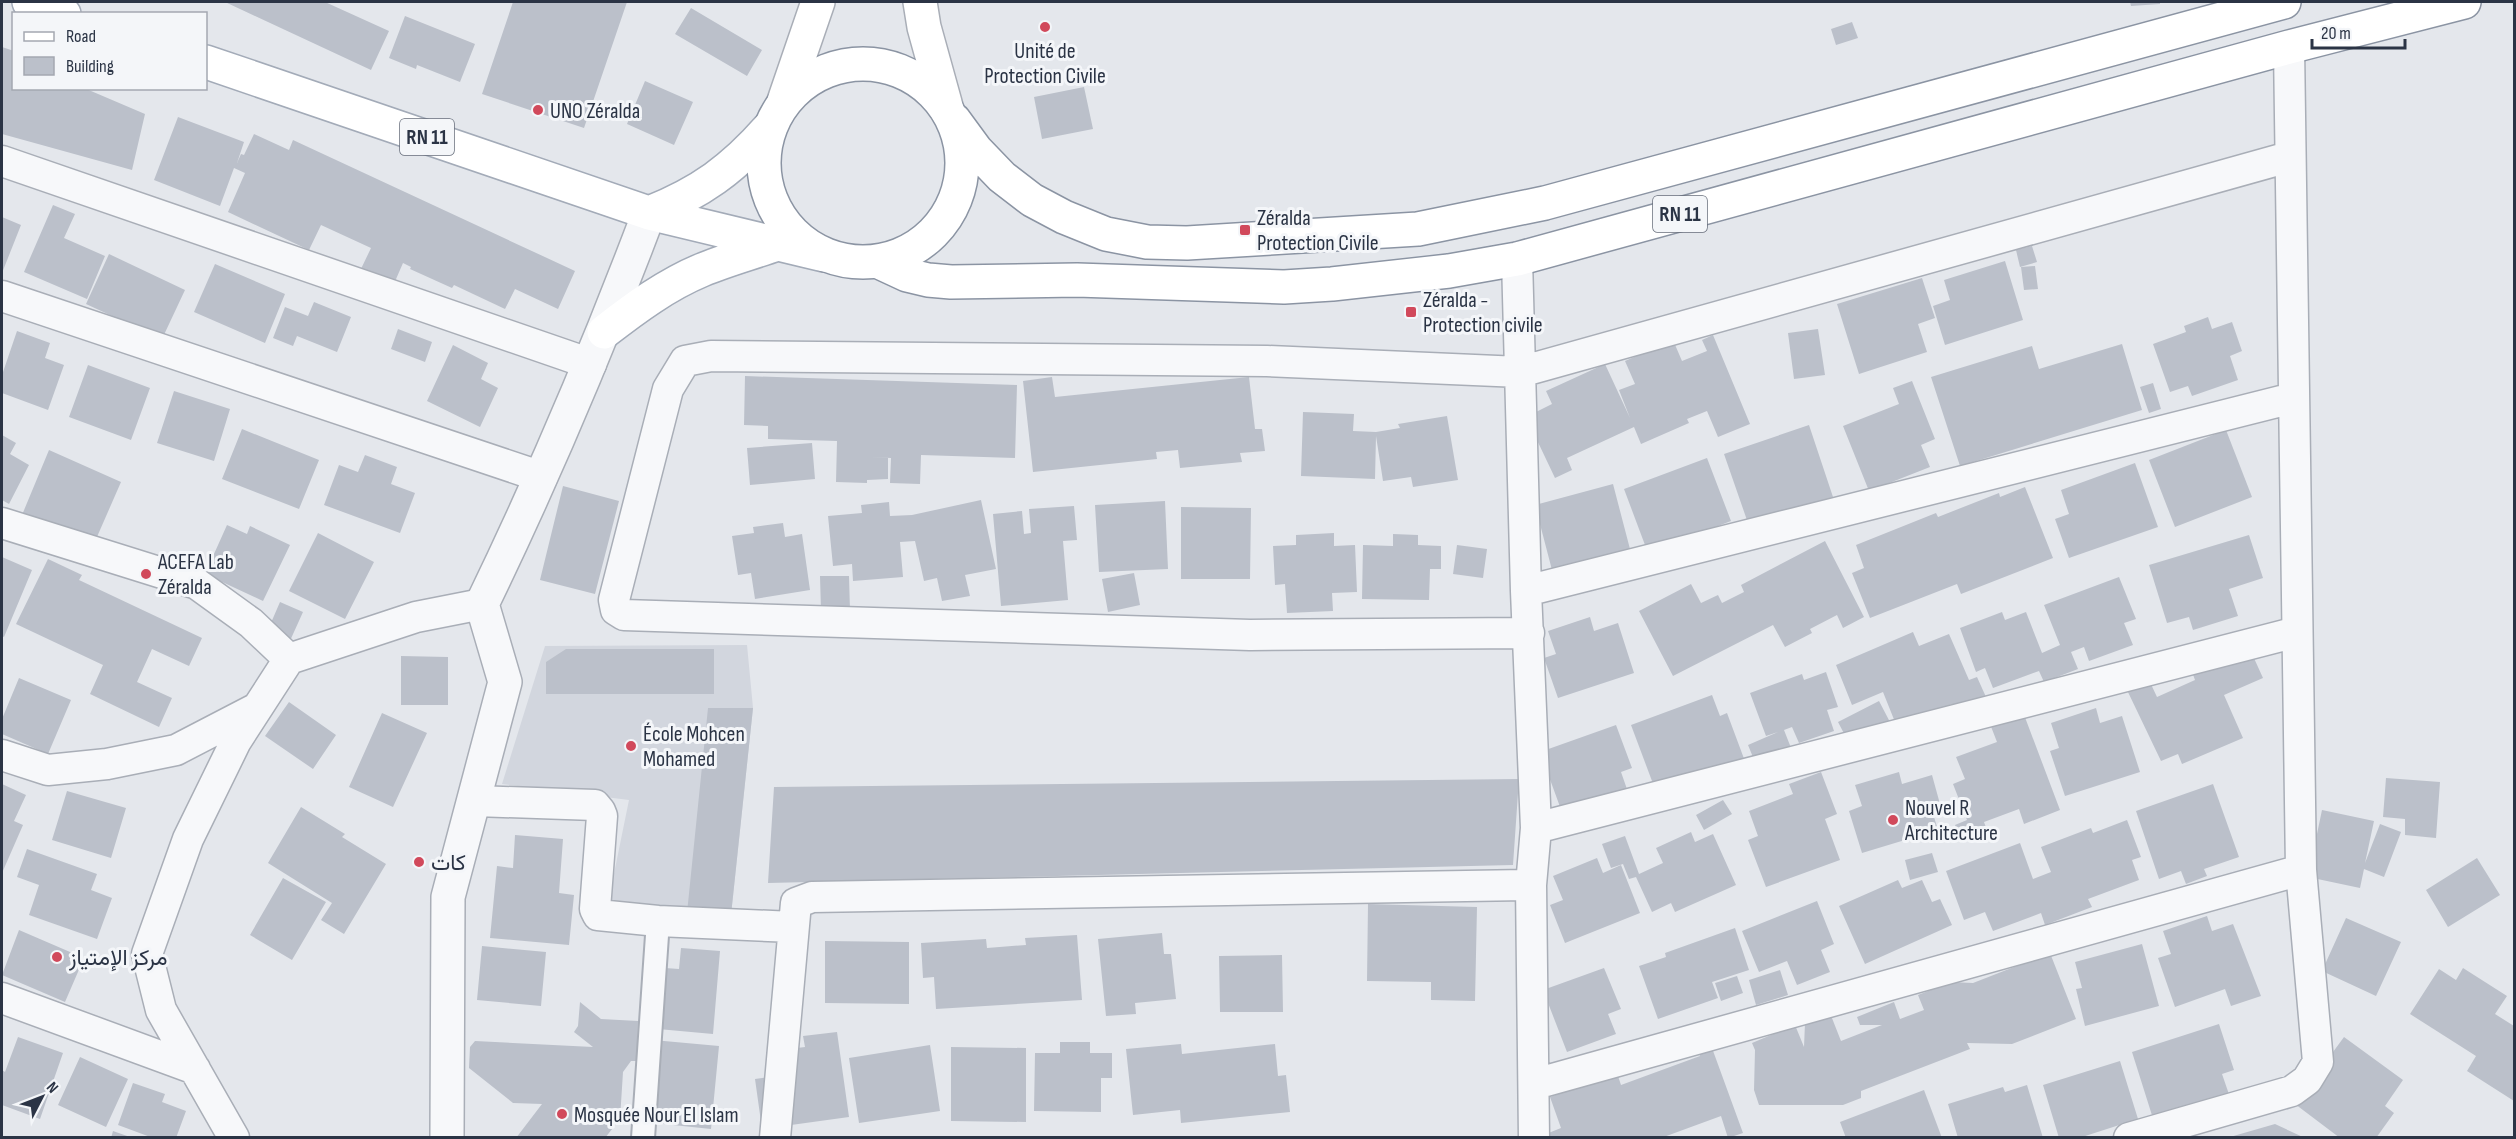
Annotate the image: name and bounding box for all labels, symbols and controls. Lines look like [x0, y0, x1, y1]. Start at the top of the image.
legend [12, 12, 207, 90]
scale bar [2312, 12, 2405, 50]
marker: Unité de Protection Civile [1038, 20, 1052, 34]
text: 20 m [2321, 23, 2351, 44]
text: Road [66, 26, 96, 47]
place label: Unité de Protection Civile [984, 38, 1106, 90]
text: Building [66, 56, 114, 77]
place label: UNO Zéralda [550, 98, 640, 125]
marker: UNO Zéralda [531, 103, 545, 117]
road number: RN 11 [400, 119, 454, 155]
road number: RN 11 [1653, 196, 1707, 232]
place label: Zéralda Protection Civile [1257, 205, 1379, 257]
marker: Zéralda Protection Civile [1238, 223, 1252, 237]
place label: Zéralda - Protection civile [1423, 287, 1543, 339]
marker: Zéralda - Protection civile [1404, 305, 1418, 319]
place label: ACEFA Lab Zéralda [157, 549, 234, 601]
marker: ACEFA Lab Zéralda [139, 567, 153, 581]
place label: École Mohcen Mohamed [643, 721, 745, 773]
marker: École Mohcen Mohamed [624, 739, 638, 753]
place label: Nouvel R Architecture [1904, 795, 1998, 847]
marker: Nouvel R Architecture [1886, 813, 1900, 827]
place label: كات [431, 850, 466, 877]
marker: كات [412, 855, 426, 869]
place label: مركز الإمتياز [68, 945, 167, 972]
marker: مركز الإمتياز [50, 950, 64, 964]
north arrow [12, 1067, 72, 1127]
text: N [42, 1078, 62, 1097]
place label: Mosquée Nour El Islam [574, 1102, 739, 1129]
marker: Mosquée Nour El Islam [555, 1107, 569, 1121]

